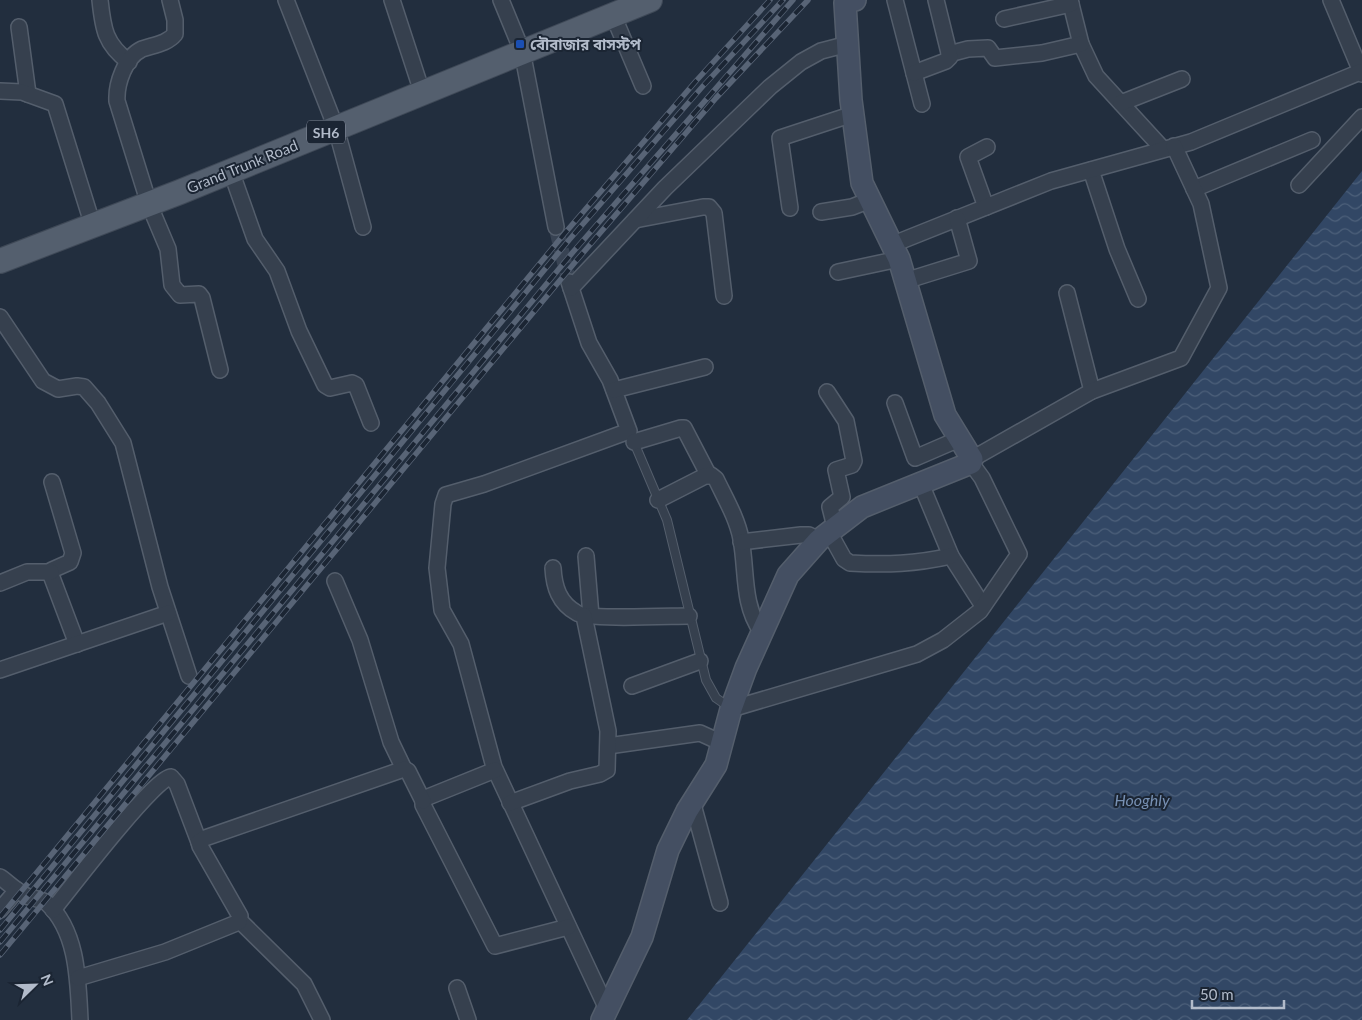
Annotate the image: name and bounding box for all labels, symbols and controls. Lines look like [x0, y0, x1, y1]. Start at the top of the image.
place label: বৌবাজার বাসস্টপ [530, 35, 642, 53]
marker: বৌবাজার বাসস্টপ [514, 38, 526, 50]
road number: SH6 [307, 120, 345, 144]
street label: Grand Trunk Road [184, 136, 300, 196]
water label: Hooghly [1114, 790, 1170, 809]
north arrow [10, 960, 60, 1010]
text: N [37, 971, 57, 988]
scale bar [1192, 978, 1284, 1010]
text: 50 m [1200, 985, 1234, 1003]

